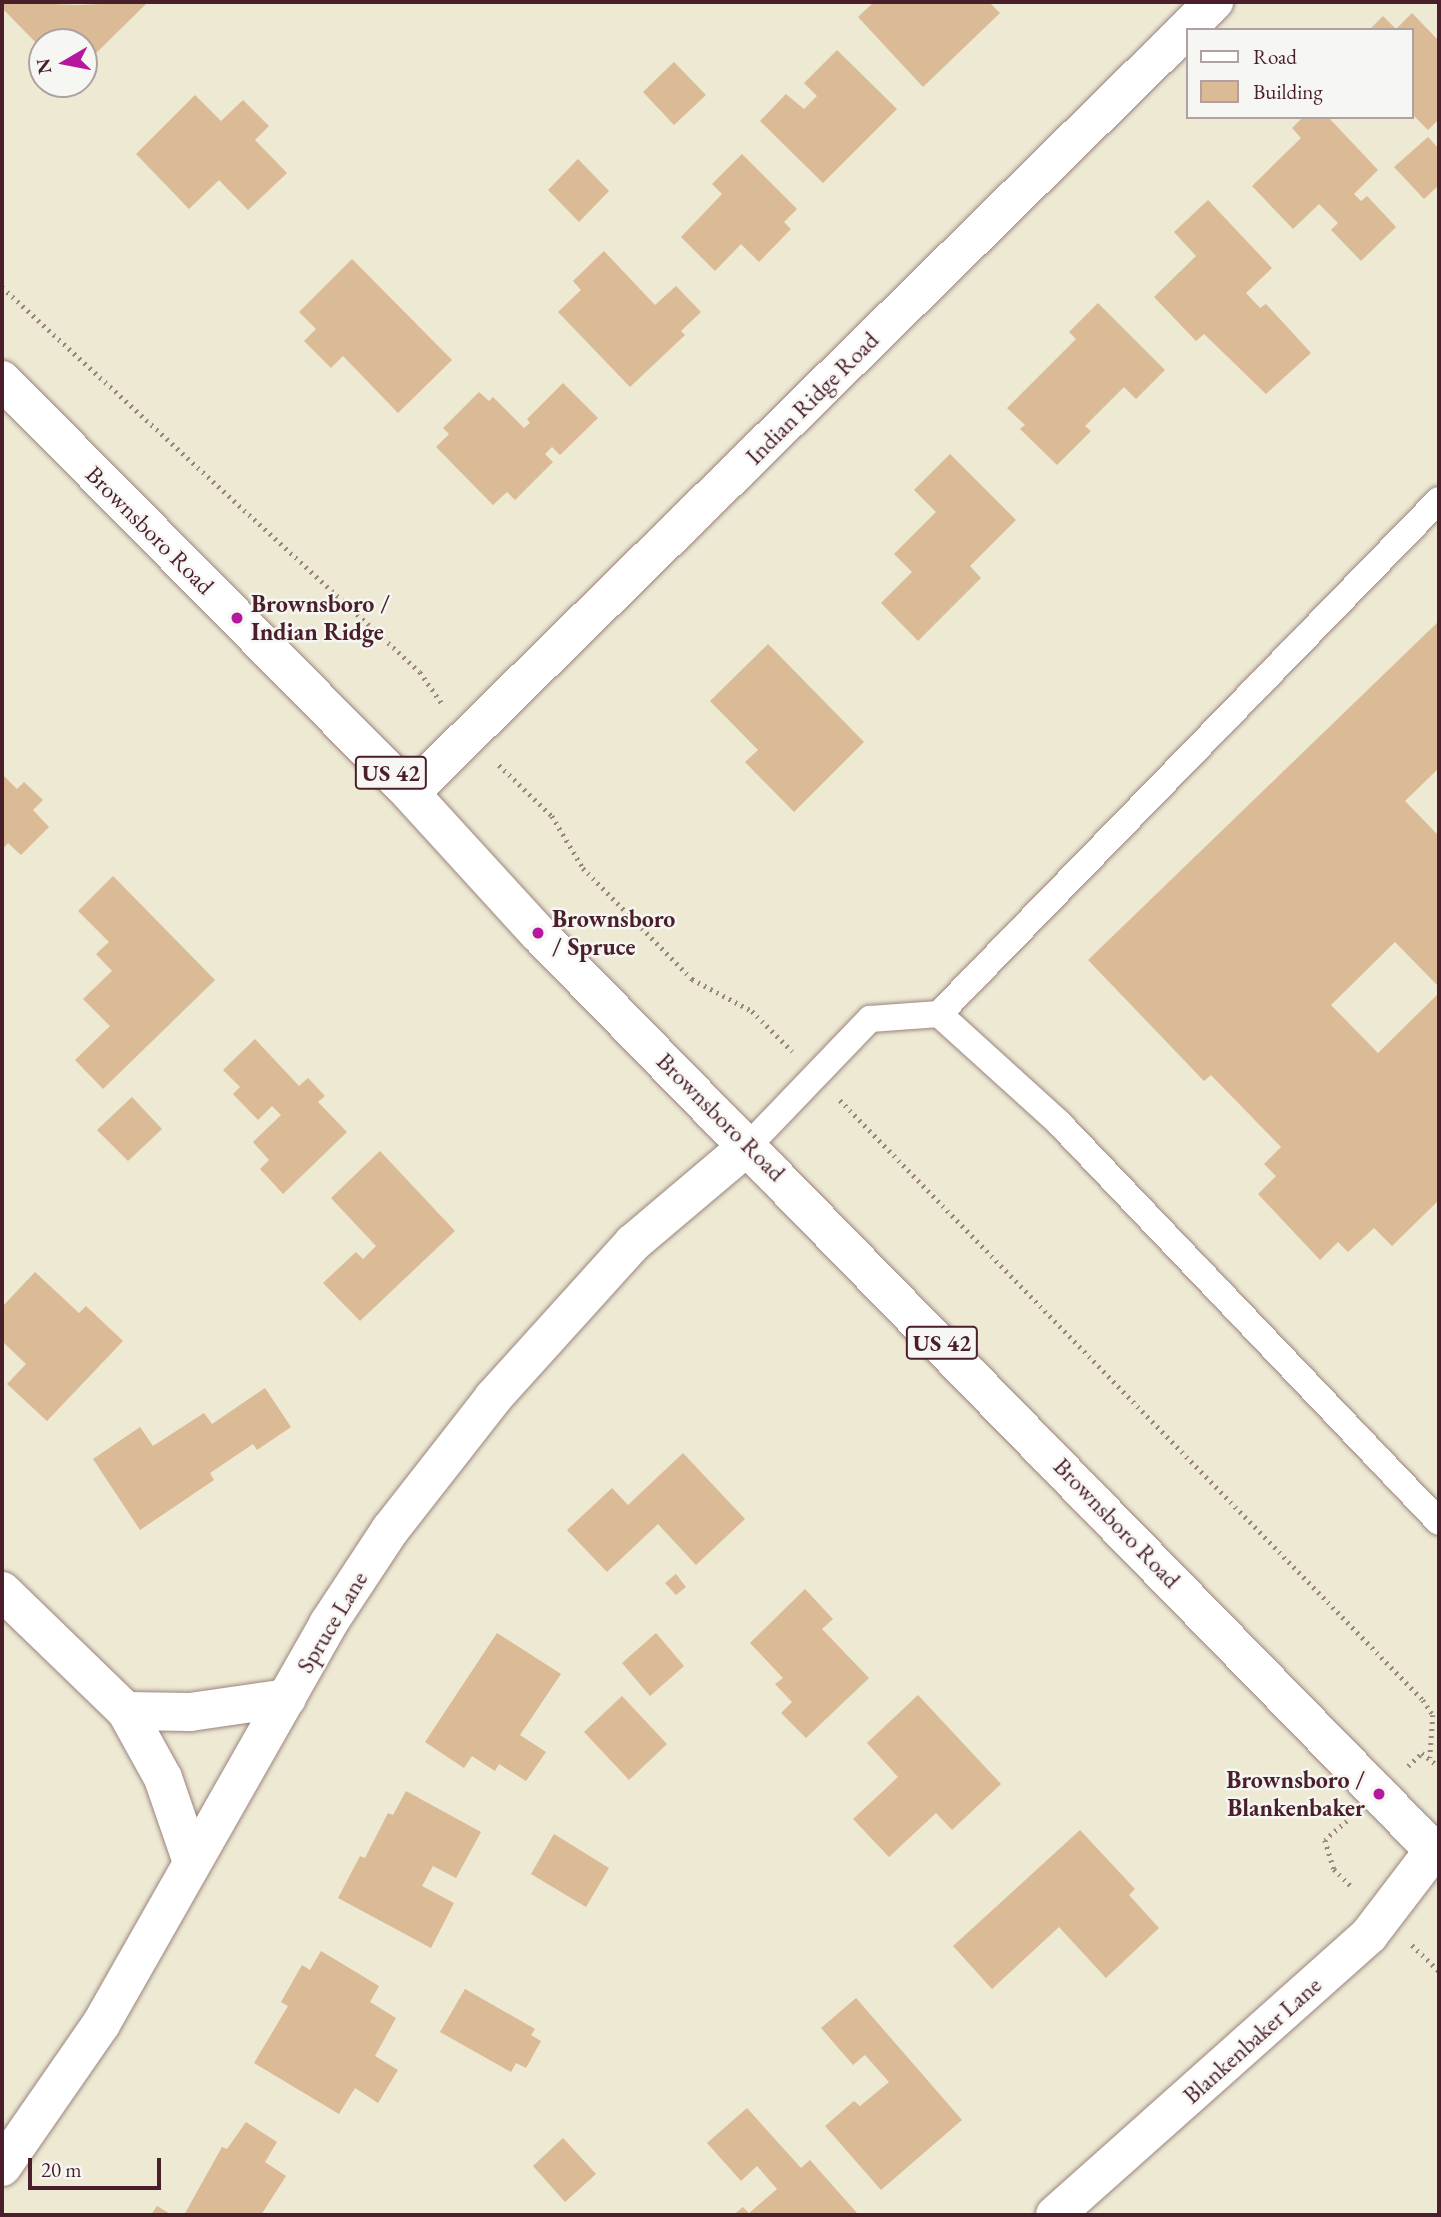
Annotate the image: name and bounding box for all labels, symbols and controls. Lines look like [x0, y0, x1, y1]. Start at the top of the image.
north arrow [28, 28, 98, 98]
legend [1186, 28, 1413, 119]
text: Road [1253, 43, 1297, 70]
text: N [30, 57, 57, 76]
text: Building [1253, 78, 1323, 105]
street label: Indian Ridge Road [740, 326, 884, 470]
street label: Brownsboro Road [80, 460, 220, 600]
place label: Brownsboro / Indian Ridge [251, 590, 390, 646]
marker: Brownsboro / Indian Ridge [229, 610, 245, 626]
road number: US 42 [354, 754, 428, 792]
place label: Brownsboro / Spruce [552, 905, 675, 961]
marker: Brownsboro / Spruce [530, 925, 546, 941]
street label: Brownsboro Road [651, 1047, 791, 1187]
road number: US 42 [905, 1324, 979, 1362]
street label: Brownsboro Road [1048, 1452, 1186, 1594]
street label: Spruce Lane [290, 1566, 374, 1678]
place label: Brownsboro / Blankenbaker [1226, 1766, 1365, 1822]
marker: Brownsboro / Blankenbaker [1371, 1786, 1387, 1802]
street label: Blankenbaker Lane [1177, 1970, 1327, 2110]
scale bar [32, 2144, 164, 2188]
text: 20 m [41, 2156, 82, 2183]

